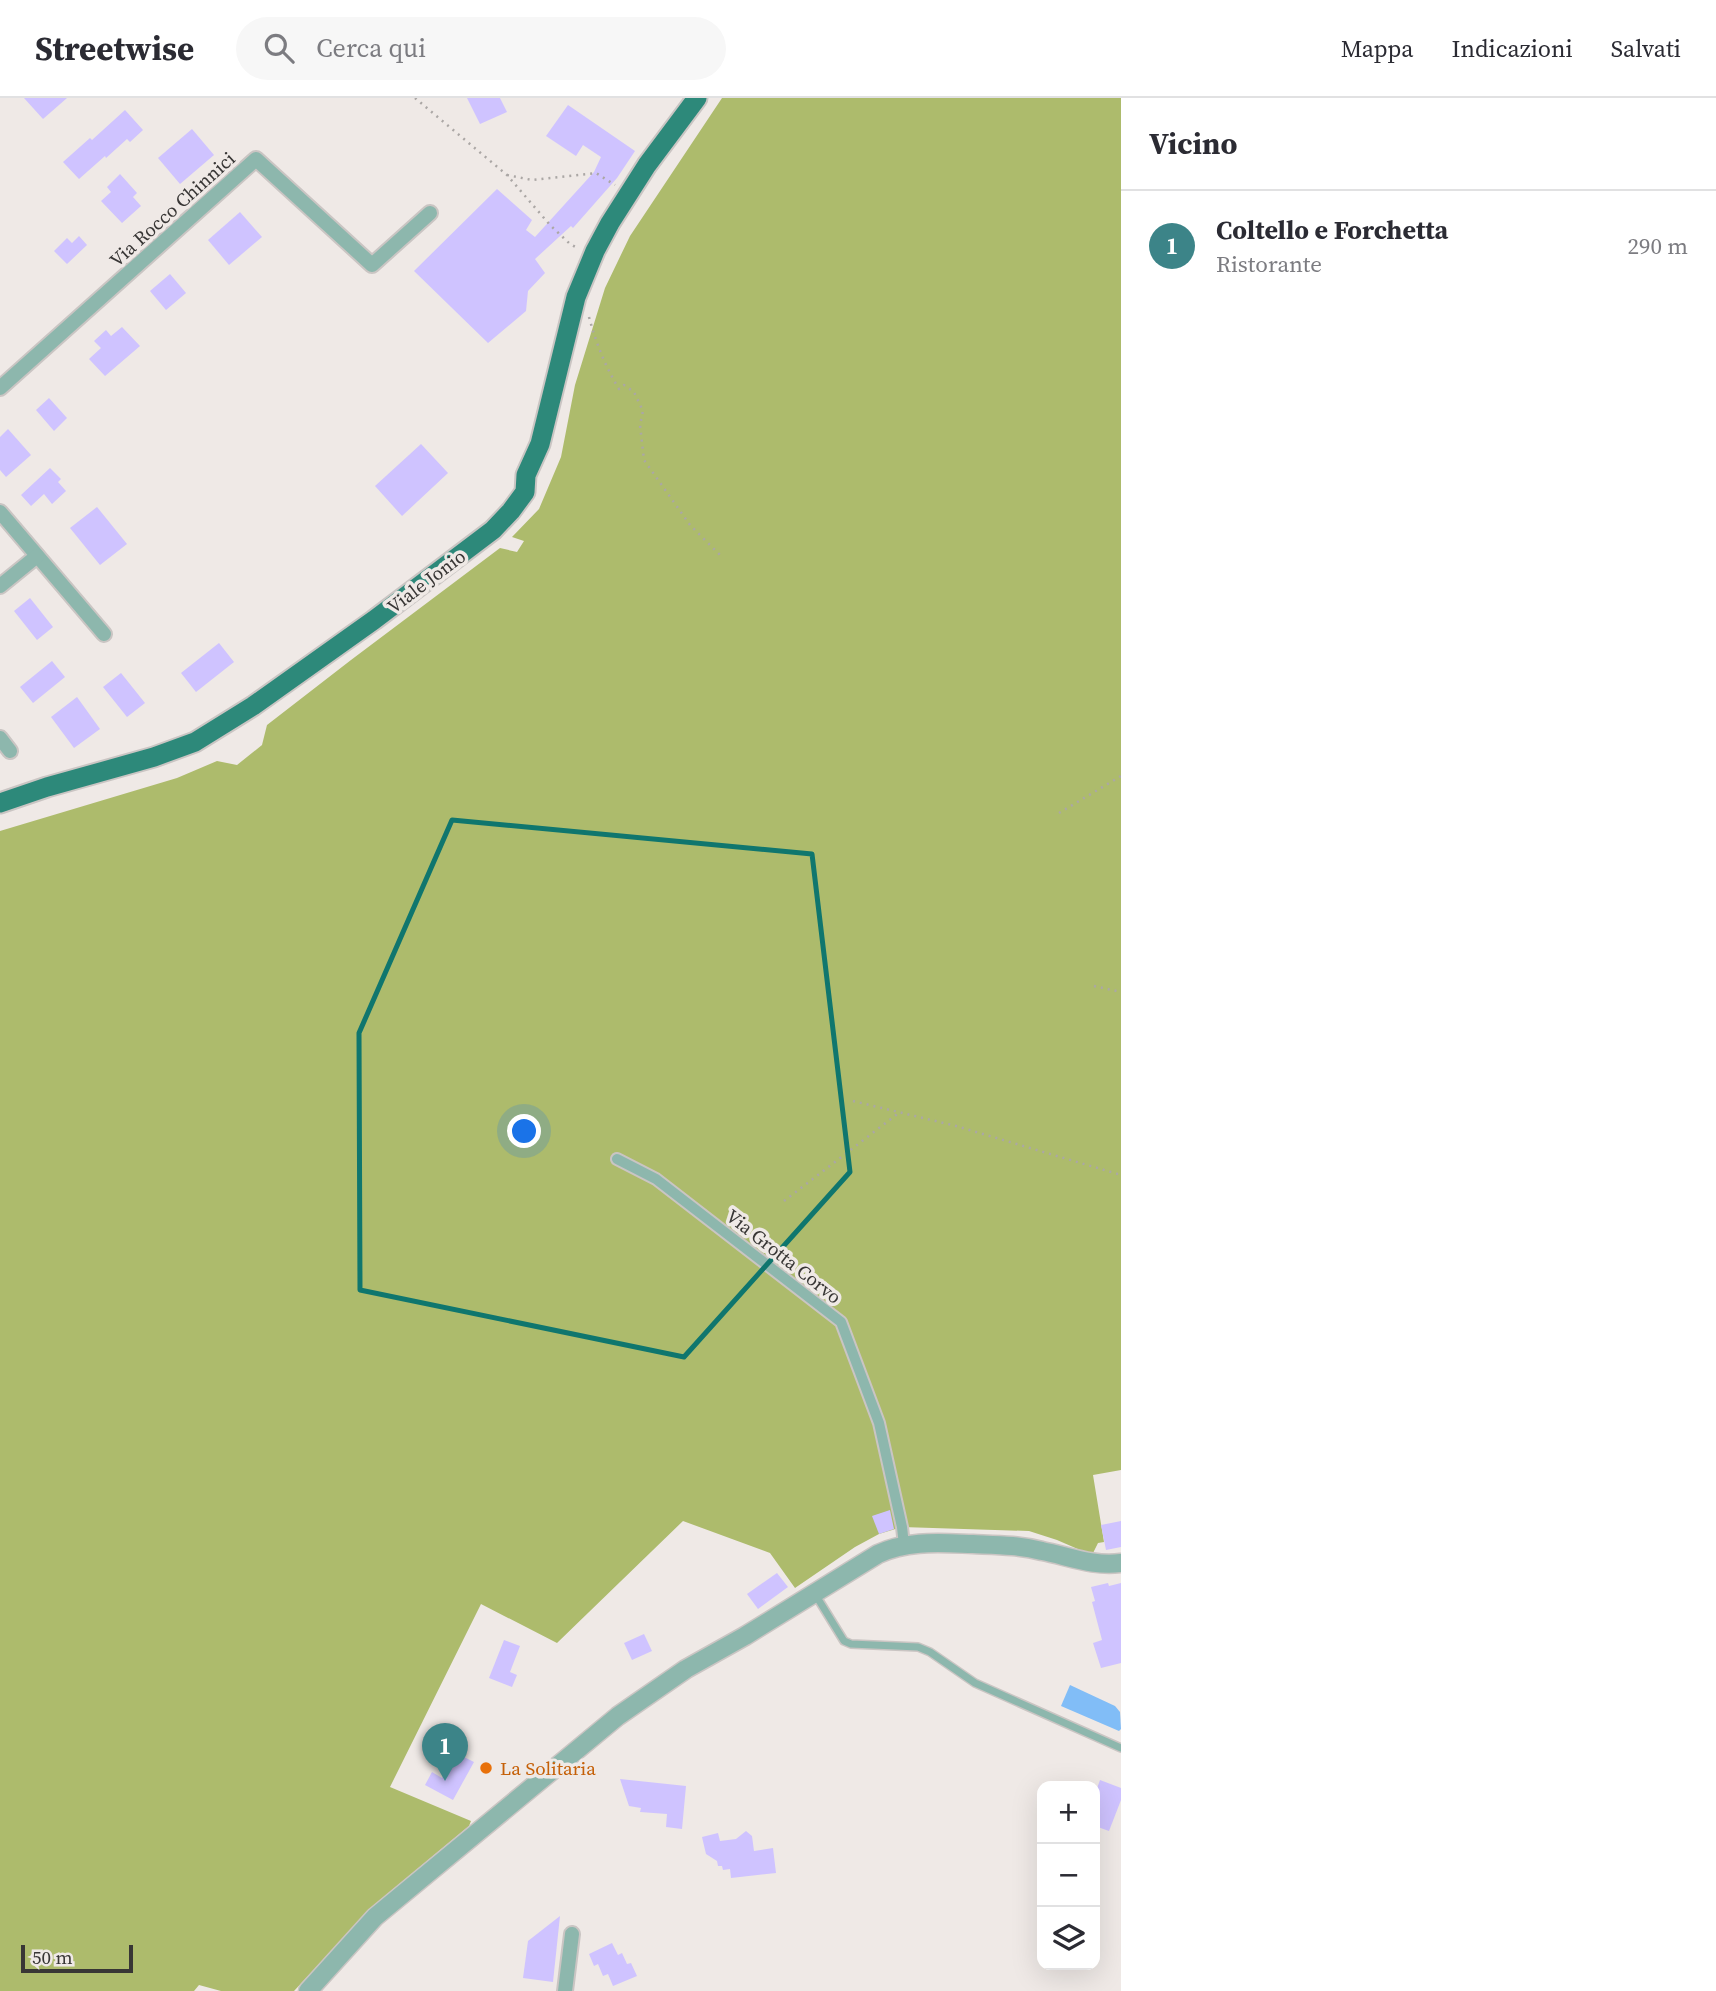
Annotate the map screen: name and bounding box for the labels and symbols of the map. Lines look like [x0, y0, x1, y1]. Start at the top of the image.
street label: Via Rocco Chinnici [104, 145, 241, 272]
street label: Viale Jonio [381, 543, 471, 619]
your location [507, 1114, 541, 1148]
street label: Via Grotta Corvo [721, 1203, 847, 1309]
pin: 1 [422, 1723, 468, 1781]
place label: La Solitaria [500, 1755, 596, 1781]
marker: La Solitaria [478, 1760, 494, 1776]
scale bar [21, 1942, 133, 1974]

